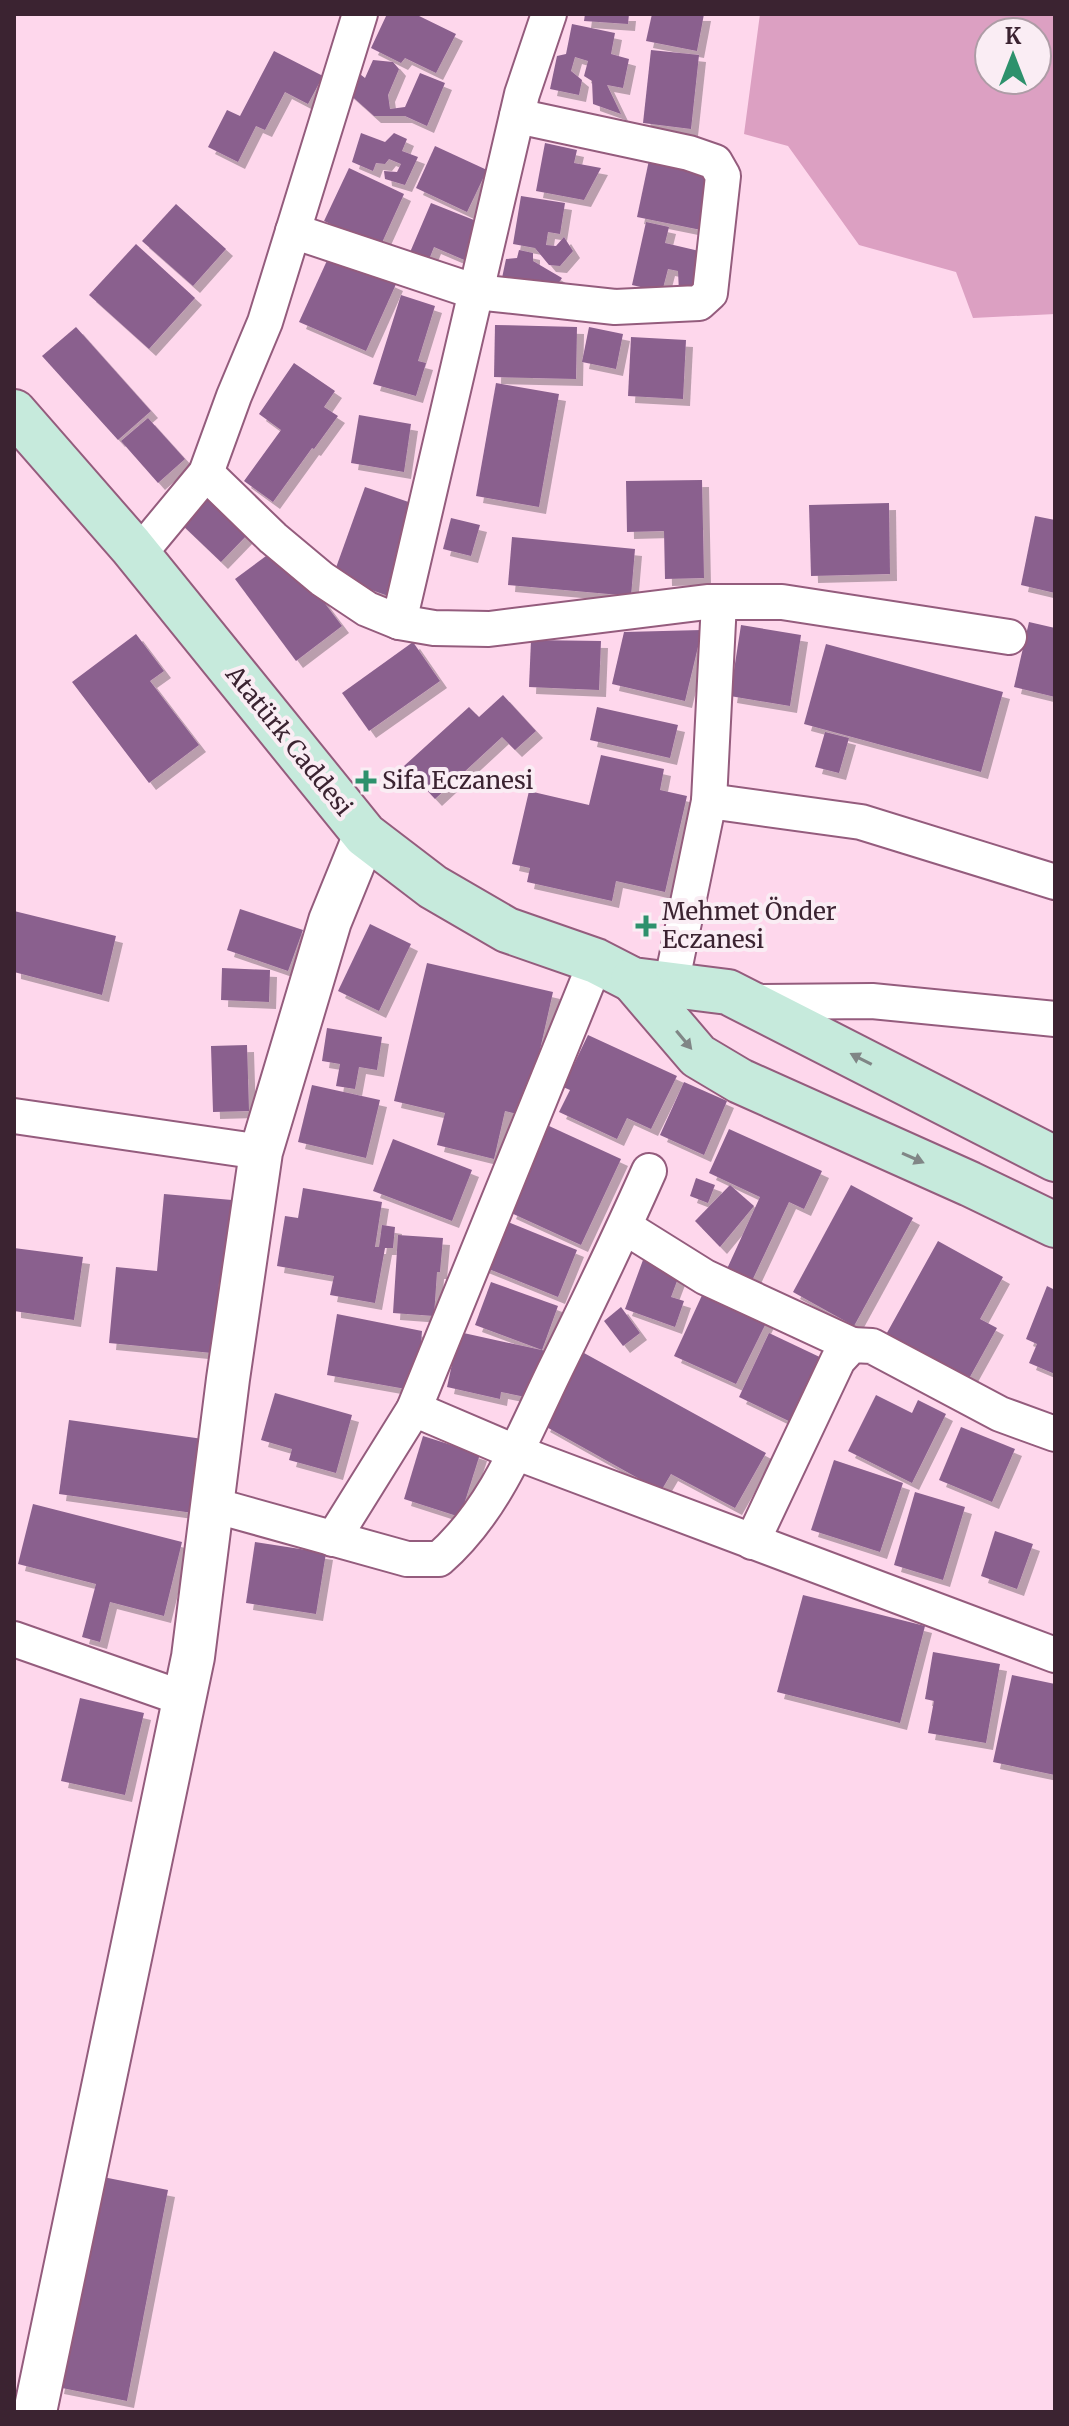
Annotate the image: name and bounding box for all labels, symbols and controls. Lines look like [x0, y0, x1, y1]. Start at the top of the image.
north arrow [973, 16, 1053, 96]
text: K [1005, 22, 1022, 50]
street label: Atatürk Caddesi [219, 659, 360, 822]
place label: Sifa Eczanesi [382, 765, 533, 796]
marker: Sifa Eczanesi [357, 772, 375, 790]
place label: Mehmet Önder Eczanesi [662, 896, 837, 955]
marker: Mehmet Önder Eczanesi [637, 917, 655, 935]
one-way arrow [675, 1029, 692, 1049]
one-way arrow [850, 1053, 873, 1066]
one-way arrow [901, 1152, 925, 1165]

